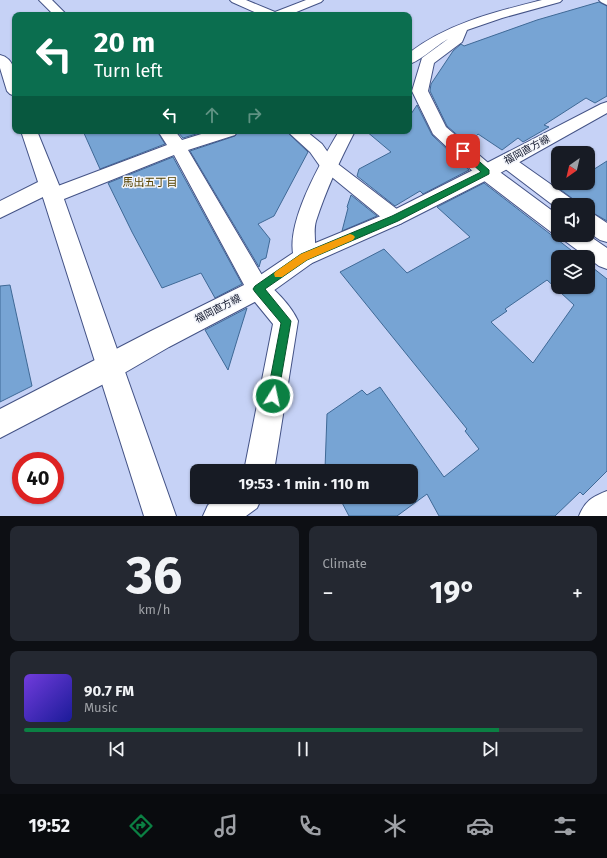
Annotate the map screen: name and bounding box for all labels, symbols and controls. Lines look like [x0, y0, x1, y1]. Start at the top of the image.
text: 20 m [94, 26, 155, 59]
icon: left [28, 28, 80, 80]
text: Turn left [94, 60, 163, 82]
icon: left [159, 104, 181, 126]
icon: ahead [201, 104, 223, 126]
icon: right [243, 104, 265, 126]
street label: 福岡直方線 [502, 133, 552, 167]
pin [446, 134, 480, 168]
icon: arrive [452, 140, 474, 162]
north arrow [551, 146, 595, 190]
map controls [551, 146, 595, 294]
district label: 馬出五丁目 [123, 176, 178, 189]
button: sound [551, 198, 595, 242]
button: layers [551, 250, 595, 294]
street label: 福岡直方線 [193, 292, 243, 326]
position arrow [252, 375, 294, 417]
speed limit sign: 40 [12, 452, 64, 504]
text: 19:53 · 1 min · 110 m [239, 475, 369, 493]
text: 36 [126, 544, 182, 607]
text: Climate [323, 556, 367, 571]
text: 19° [430, 575, 476, 611]
text: − [323, 580, 334, 607]
text: + [572, 580, 583, 607]
text: km/h [138, 602, 170, 617]
text: 90.7 FM [84, 682, 134, 700]
text: Music [84, 700, 118, 715]
icon: previous [106, 738, 128, 760]
icon: pause [292, 738, 314, 760]
icon: next [479, 738, 501, 760]
icon: directions [127, 812, 155, 840]
icon: music [212, 812, 240, 840]
icon: phone [296, 812, 324, 840]
icon: climate [381, 812, 409, 840]
icon: car [466, 812, 494, 840]
icon: filters [551, 812, 579, 840]
text: 19:52 [28, 815, 70, 837]

